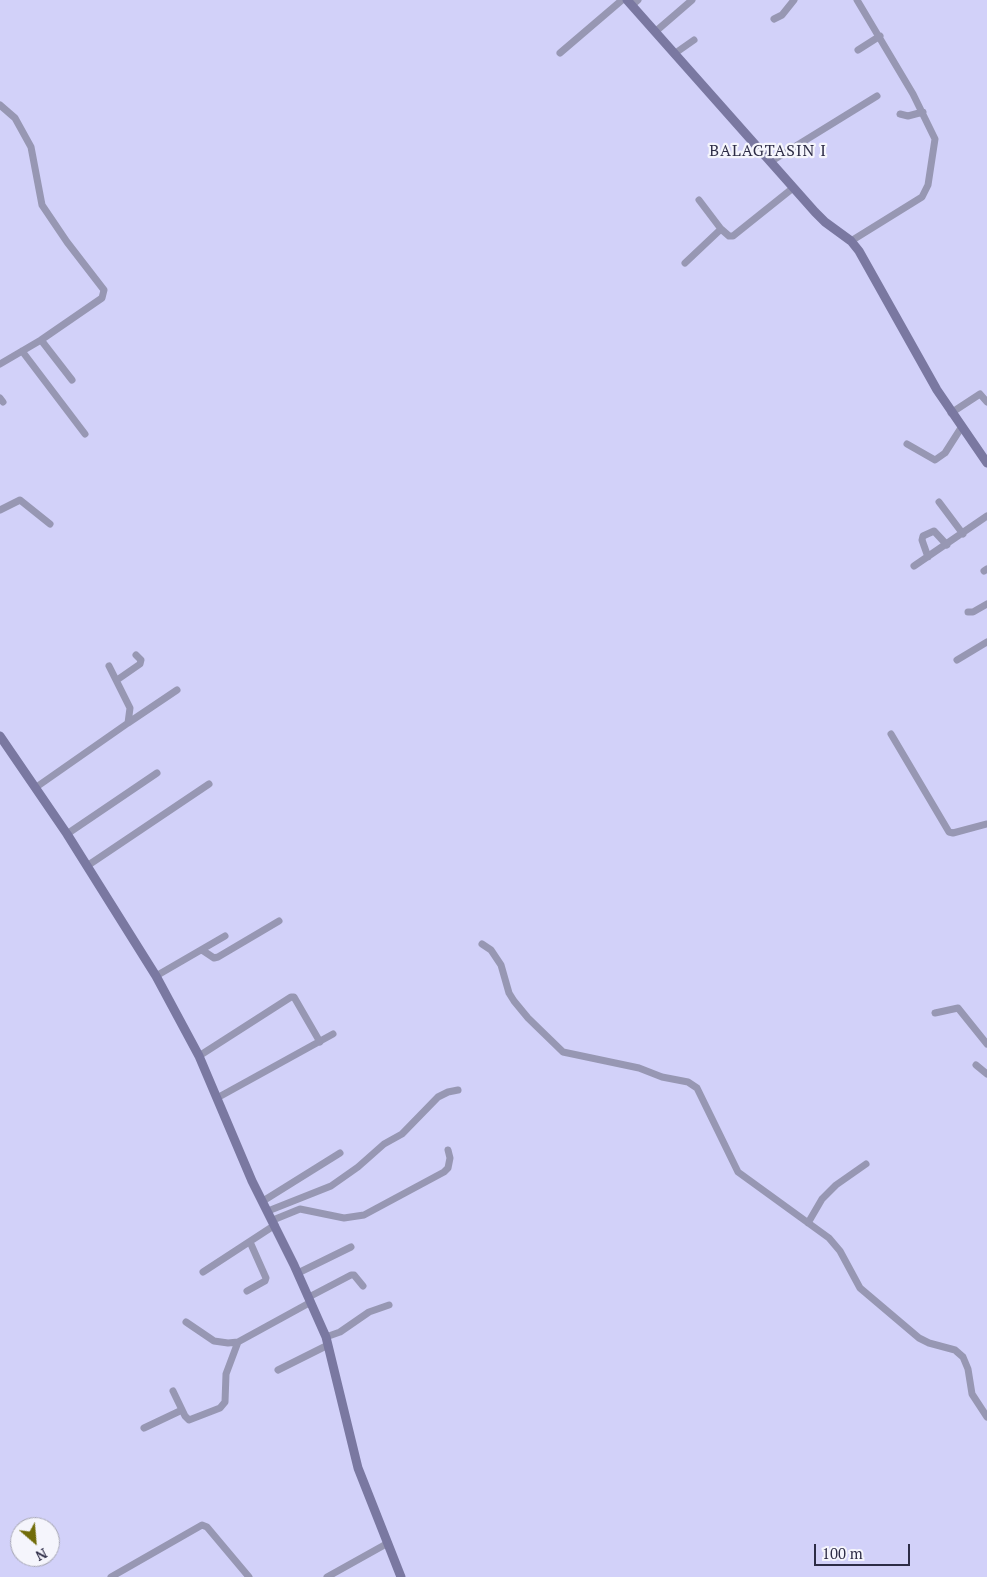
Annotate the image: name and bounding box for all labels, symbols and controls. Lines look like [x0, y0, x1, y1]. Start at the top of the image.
district label: BALAGTASIN I [708, 141, 828, 161]
north arrow [10, 1517, 60, 1567]
scale bar [817, 1534, 913, 1566]
text: 100 m [822, 1543, 863, 1563]
text: N [33, 1544, 51, 1566]

